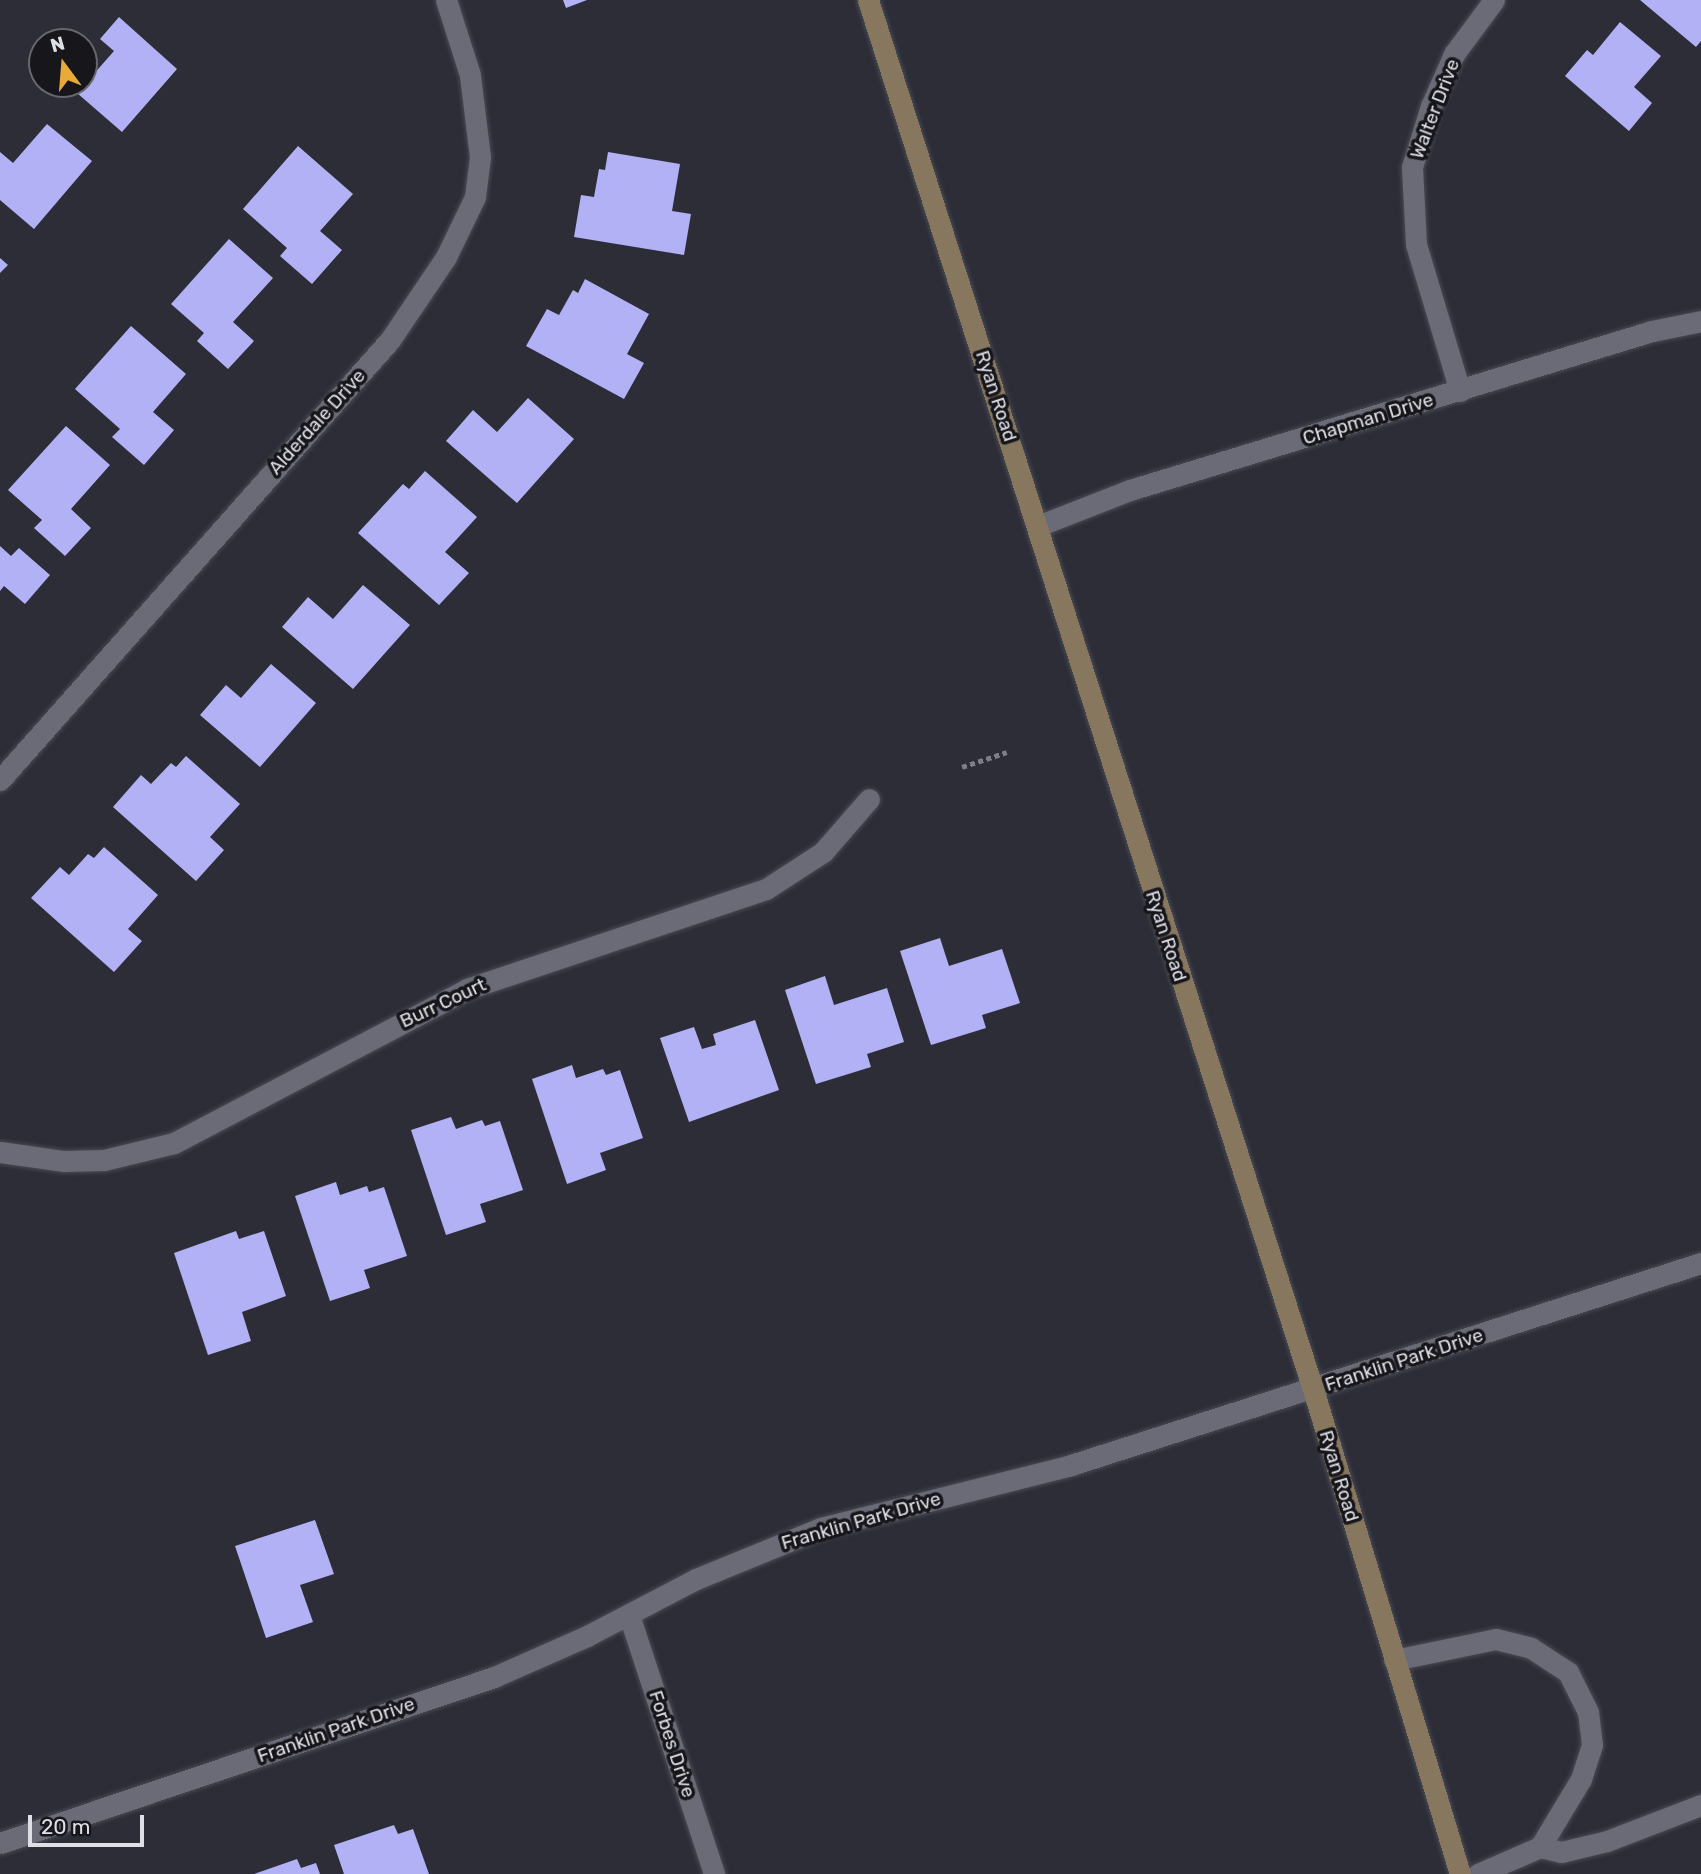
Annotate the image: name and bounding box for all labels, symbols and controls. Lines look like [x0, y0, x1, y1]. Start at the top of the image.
north arrow [28, 28, 98, 98]
text: N [48, 31, 67, 57]
street label: Walter Drive [1405, 56, 1465, 162]
street label: Ryan Road [971, 348, 1021, 444]
street label: Alderdale Drive [264, 365, 370, 479]
street label: Chapman Drive [1300, 388, 1436, 450]
street label: Ryan Road [1141, 888, 1191, 984]
street label: Burr Court [396, 973, 490, 1033]
street label: Franklin Park Drive [1322, 1324, 1486, 1396]
street label: Ryan Road [1314, 1428, 1364, 1524]
street label: Franklin Park Drive [779, 1487, 943, 1555]
street label: Forbes Drive [644, 1688, 700, 1800]
street label: Franklin Park Drive [254, 1692, 418, 1768]
scale bar [32, 1800, 147, 1844]
text: 20 m [41, 1814, 90, 1839]

